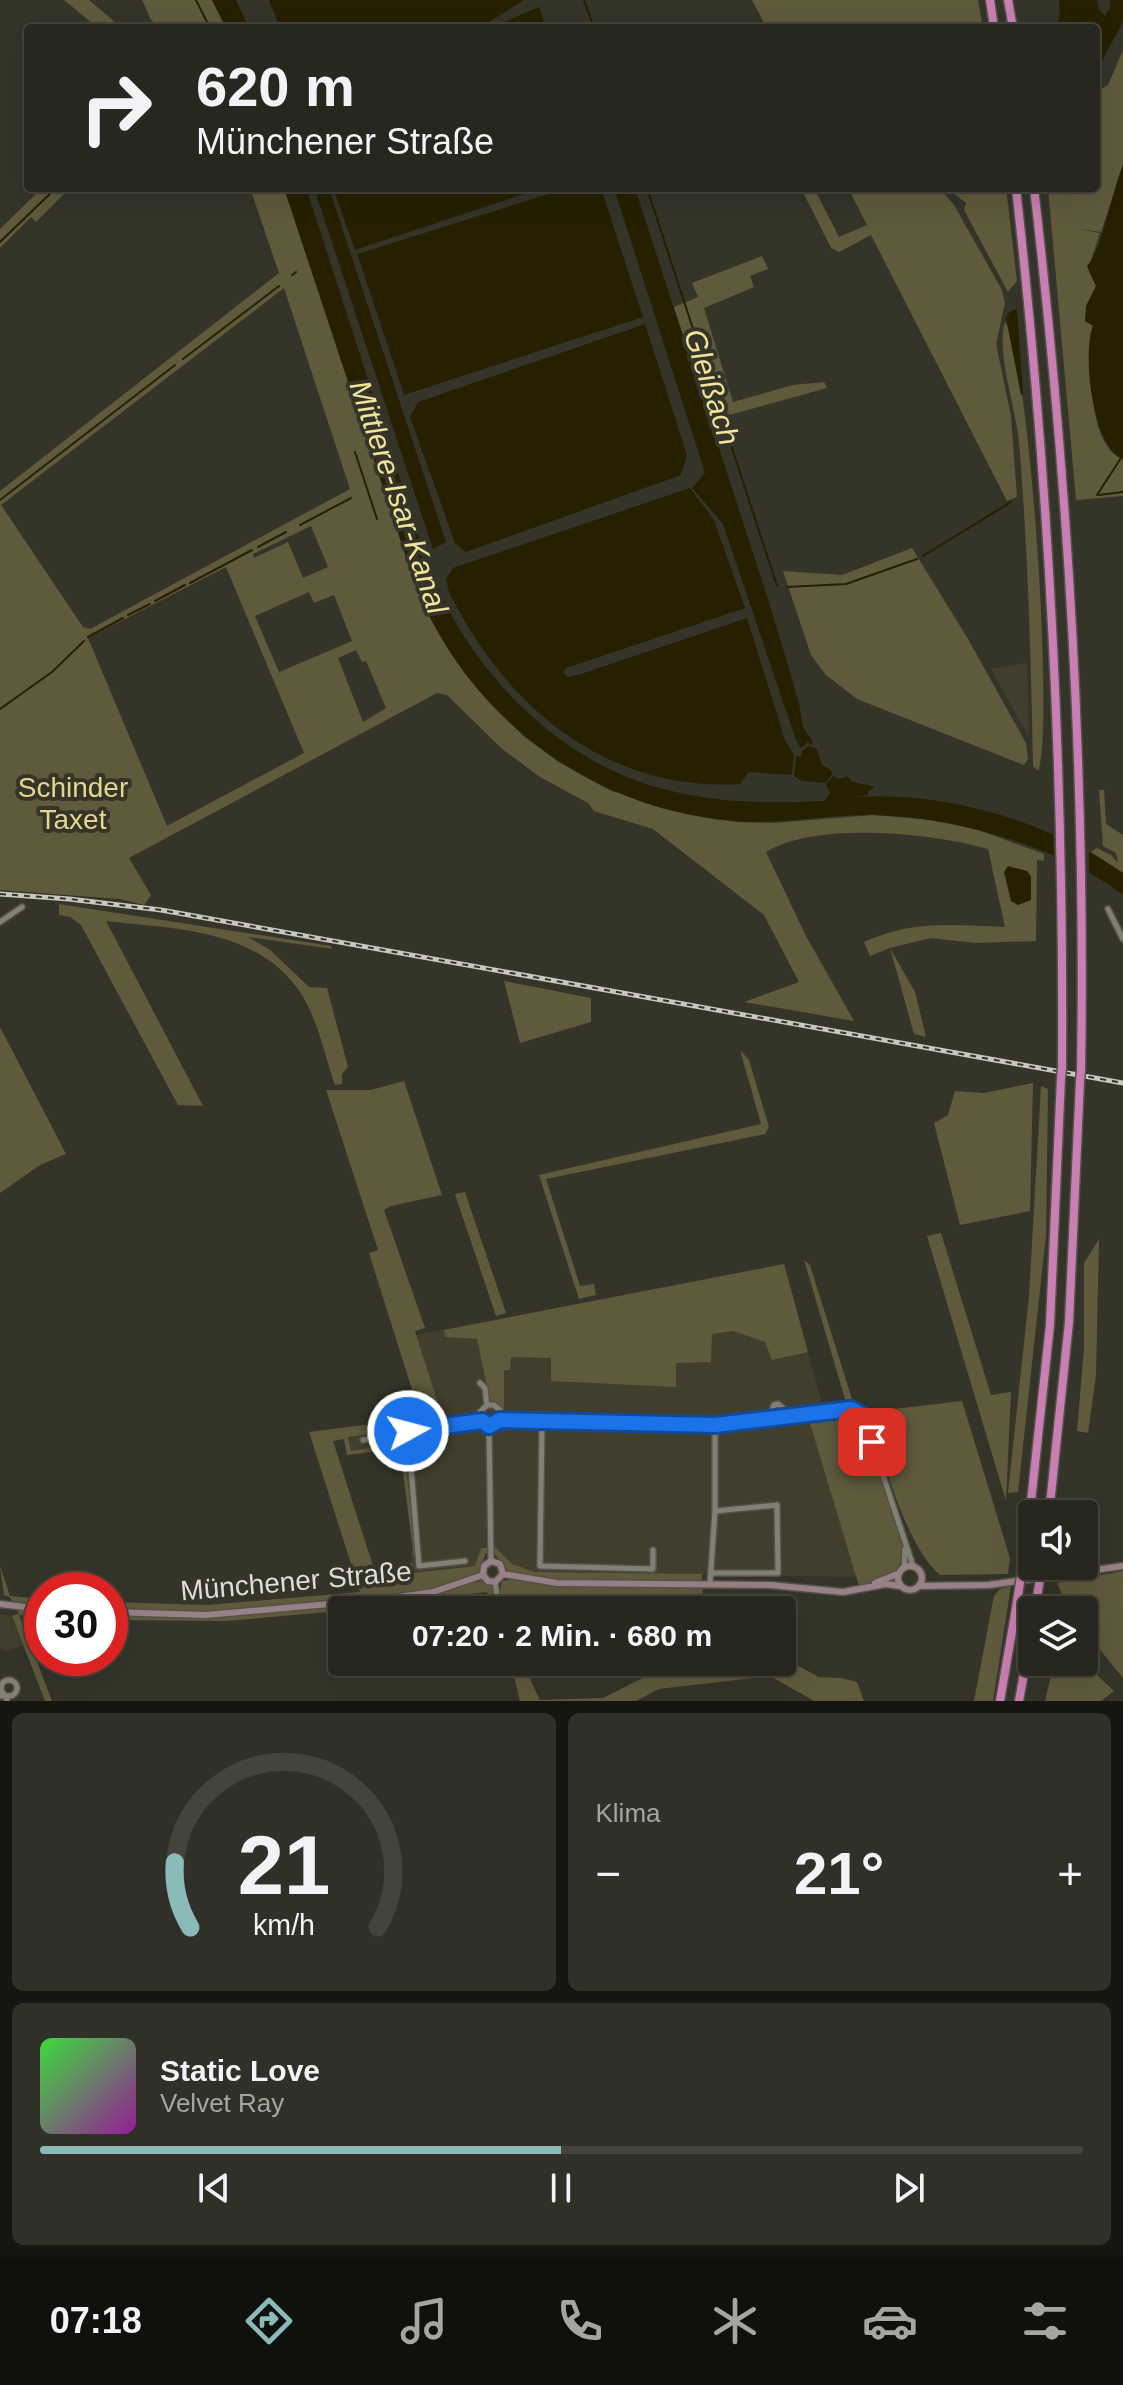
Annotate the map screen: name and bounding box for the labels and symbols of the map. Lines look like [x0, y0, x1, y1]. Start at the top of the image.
water label: Gleißach [678, 325, 746, 449]
water label: Mittlere-Isar-Kanal [344, 376, 455, 619]
park label: Schinder Taxet [18, 772, 128, 835]
position arrow [366, 1389, 450, 1473]
pin [838, 1408, 906, 1476]
street label: Münchener Straße [179, 1555, 413, 1607]
speed limit sign: 30 [24, 1572, 128, 1676]

